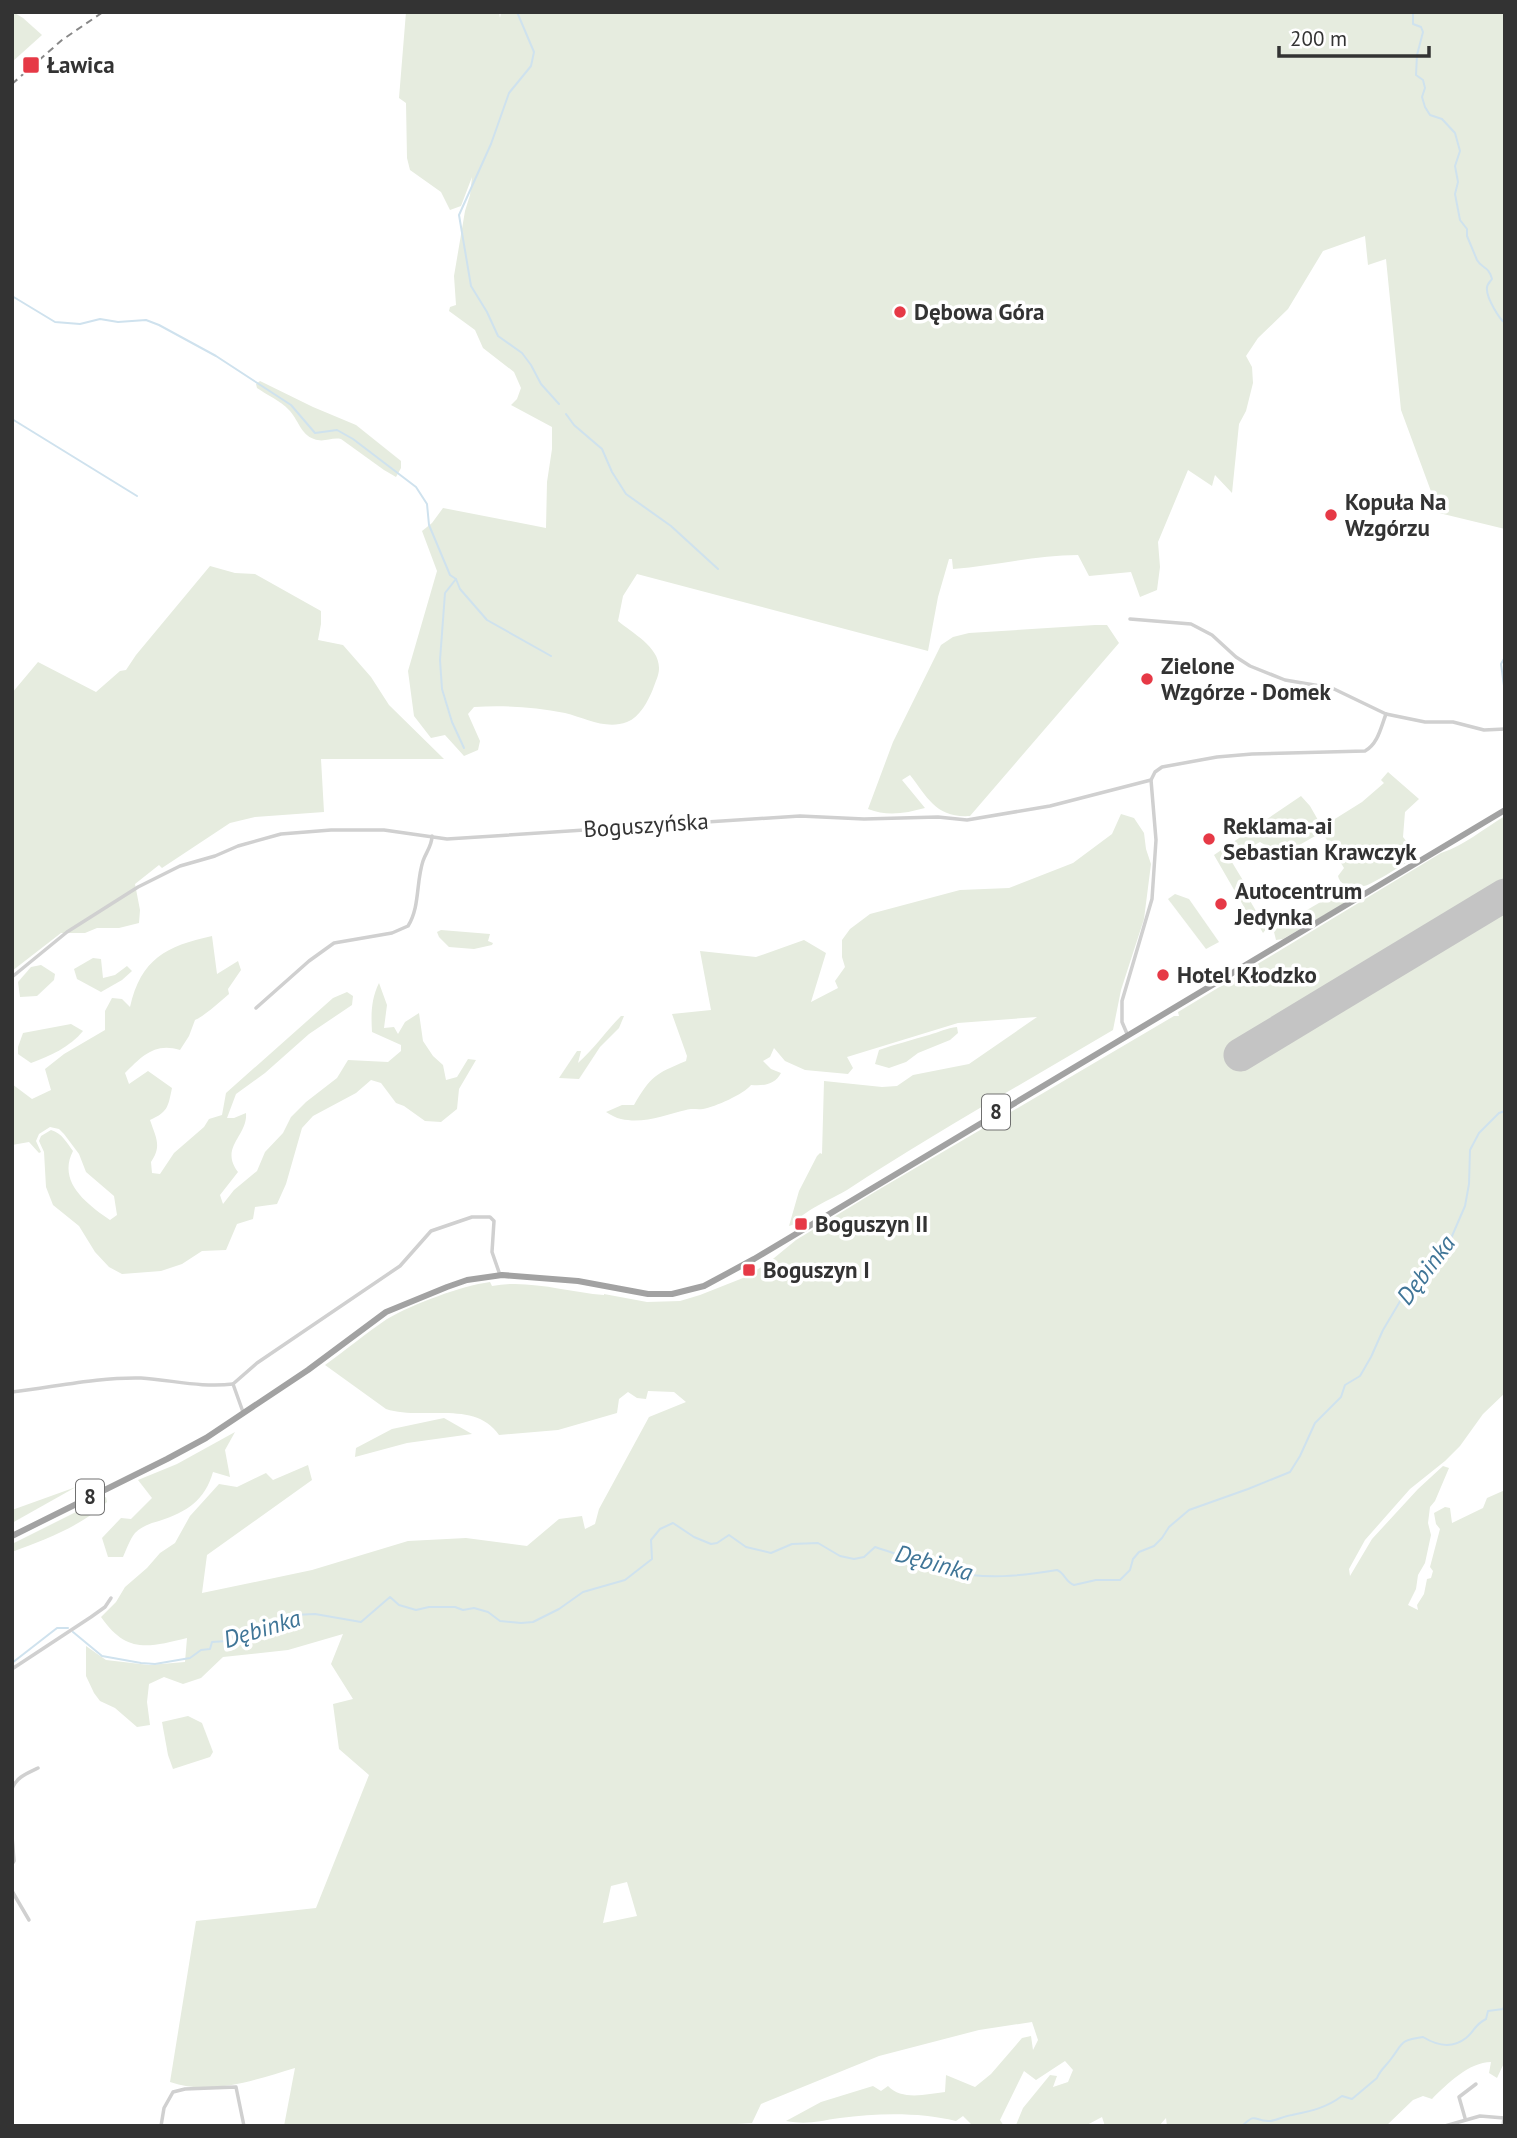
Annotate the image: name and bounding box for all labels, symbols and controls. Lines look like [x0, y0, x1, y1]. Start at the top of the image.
scale bar [1279, 14, 1430, 58]
text: 200 m [1290, 25, 1347, 52]
place label: Ławica [47, 50, 115, 79]
marker: Ławica [21, 55, 41, 75]
place label: Dębowa Góra [914, 297, 1044, 326]
marker: Dębowa Góra [892, 304, 908, 320]
place label: Kopuła Na Wzgórzu [1345, 487, 1446, 542]
marker: Kopuła Na Wzgórzu [1323, 507, 1339, 523]
place label: Zielone Wzgórze - Domek [1161, 651, 1331, 706]
marker: Zielone Wzgórze - Domek [1139, 671, 1155, 687]
street label: Boguszyńska [582, 806, 710, 843]
place label: Reklama-ai Sebastian Krawczyk [1223, 811, 1417, 866]
marker: Reklama-ai Sebastian Krawczyk [1201, 831, 1217, 847]
place label: Autocentrum Jedynka [1234, 876, 1362, 931]
marker: Autocentrum Jedynka [1213, 896, 1229, 912]
place label: Hotel Kłodzko [1177, 960, 1317, 989]
marker: Hotel Kłodzko [1155, 967, 1171, 983]
road number: 8 [982, 1094, 1010, 1130]
place label: Boguszyn II [815, 1209, 928, 1238]
marker: Boguszyn II [793, 1216, 809, 1232]
water label: Dębinka [1389, 1229, 1462, 1311]
place label: Boguszyn I [763, 1255, 870, 1284]
marker: Boguszyn I [741, 1262, 757, 1278]
road number: 8 [76, 1480, 104, 1514]
water label: Dębinka [892, 1537, 977, 1588]
water label: Dębinka [219, 1602, 305, 1655]

